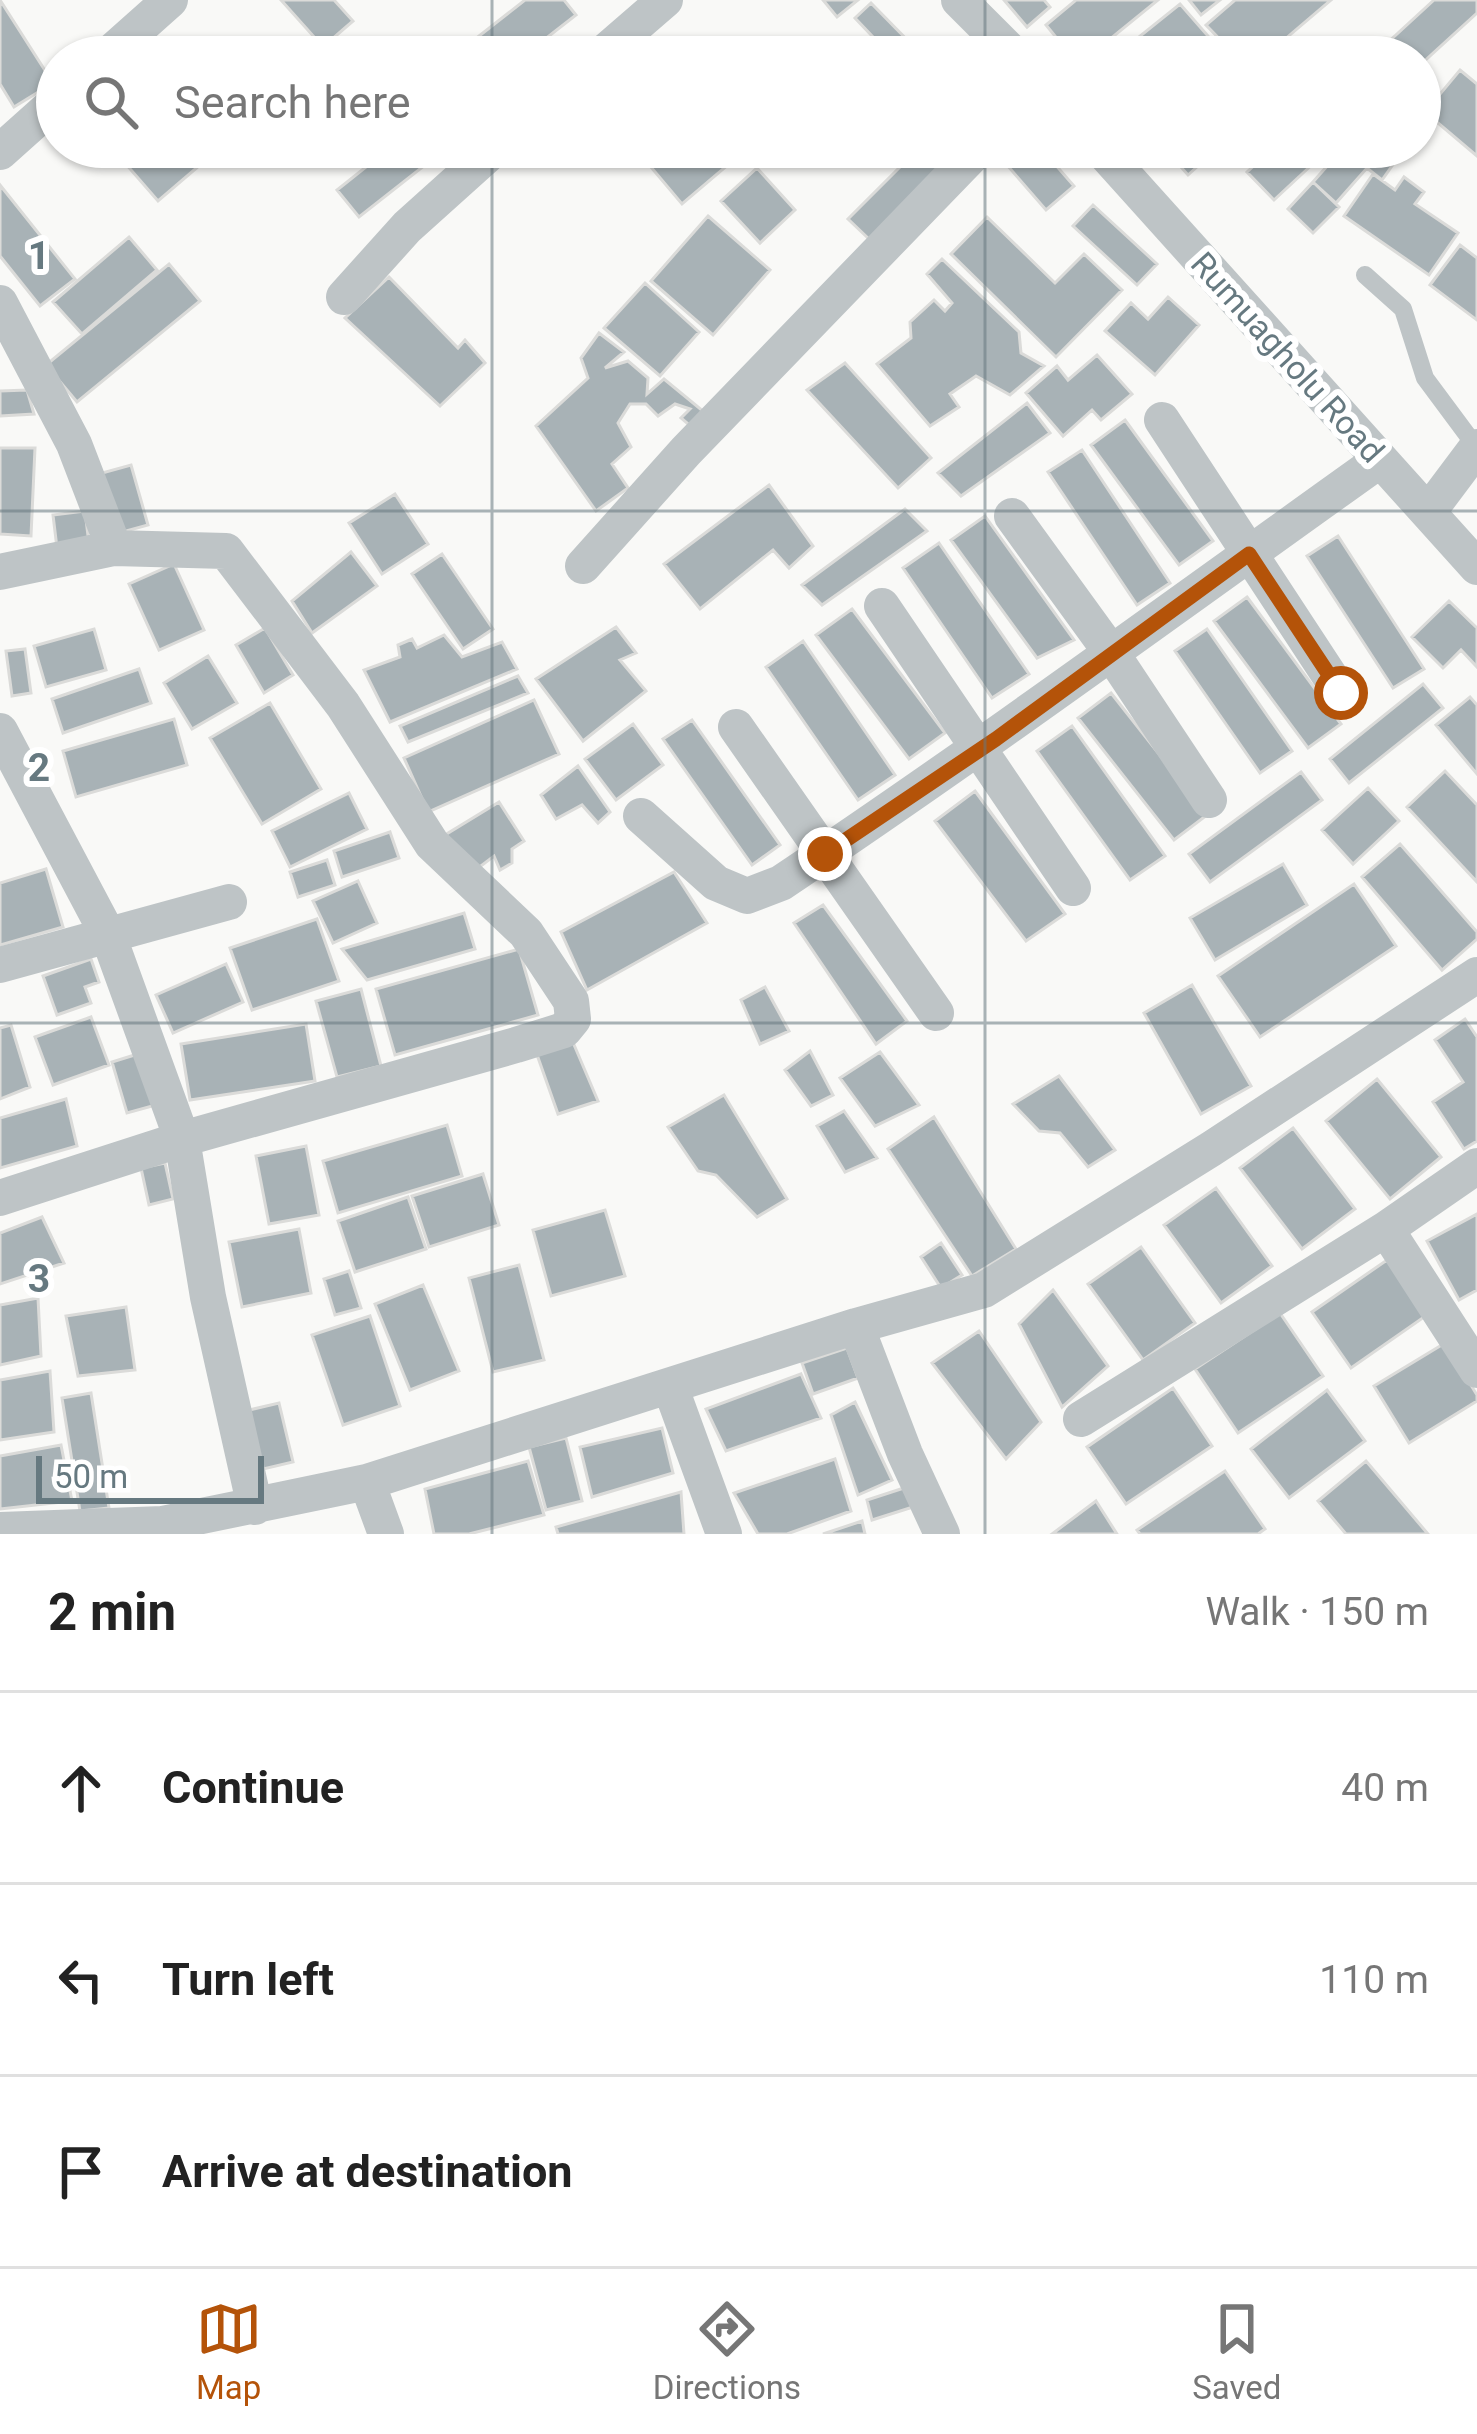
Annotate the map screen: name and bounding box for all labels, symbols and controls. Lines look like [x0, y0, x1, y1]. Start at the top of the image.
search box [36, 36, 1441, 168]
icon: search [78, 69, 144, 135]
text: Search here [174, 76, 411, 129]
text: 1 [28, 233, 50, 279]
street label: Rumuagholu Road [1183, 244, 1392, 470]
route start [1314, 666, 1368, 720]
text: 2 [28, 745, 50, 791]
route end [798, 827, 852, 881]
text: 3 [28, 1256, 50, 1302]
scale bar [36, 1450, 264, 1503]
text: 50 m [54, 1457, 128, 1496]
text: 2 min [48, 1583, 176, 1642]
text: Walk · 150 m [1205, 1589, 1429, 1635]
icon: ahead [48, 1755, 114, 1821]
text: Continue [162, 1761, 344, 1814]
text: 40 m [1341, 1765, 1429, 1811]
icon: left [48, 1947, 114, 2013]
text: Turn left [162, 1953, 334, 2006]
text: 110 m [1319, 1957, 1429, 2003]
icon: arrive [48, 2139, 114, 2205]
text: Arrive at destination [162, 2145, 573, 2198]
tab: Map [196, 2296, 262, 2407]
tab: Directions [653, 2296, 801, 2407]
tab: Saved [1192, 2296, 1281, 2407]

